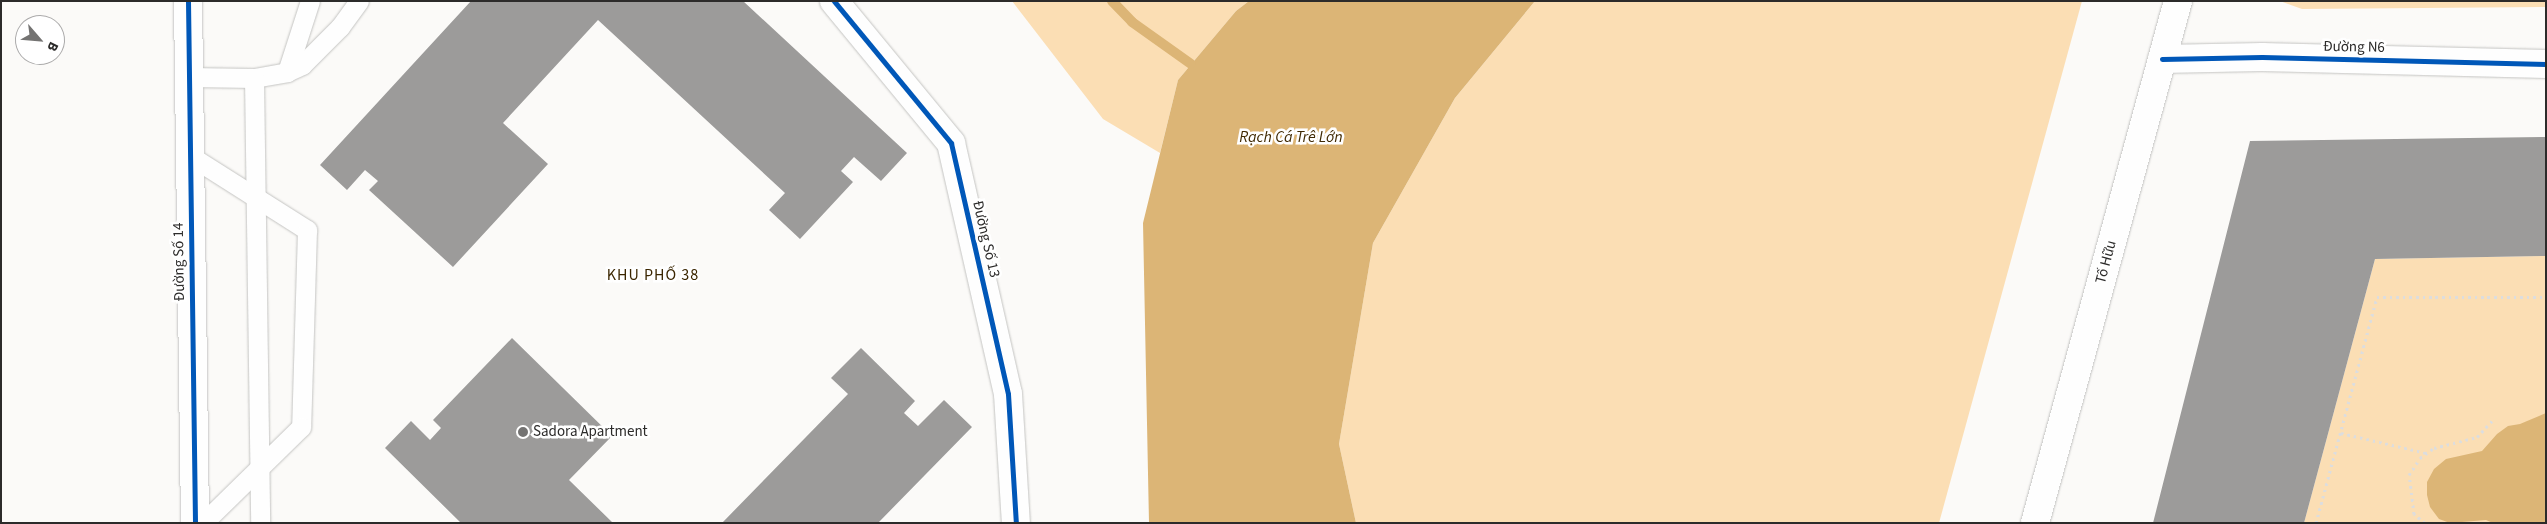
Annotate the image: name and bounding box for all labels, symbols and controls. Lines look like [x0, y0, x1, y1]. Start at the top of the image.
north arrow [15, 15, 65, 65]
street label: Đường N6 [2323, 37, 2385, 57]
text: B [42, 38, 63, 55]
water label: Rạch Cá Trê Lớn [1239, 127, 1343, 147]
street label: Đường Số 13 [968, 199, 1004, 279]
street label: Đường Số 14 [169, 223, 189, 301]
street label: Tố Hữu [2092, 238, 2120, 286]
district label: KHU PHỐ 38 [606, 265, 700, 285]
place label: Sadora Apartment [533, 423, 648, 441]
marker: Sadora Apartment [517, 426, 529, 438]

